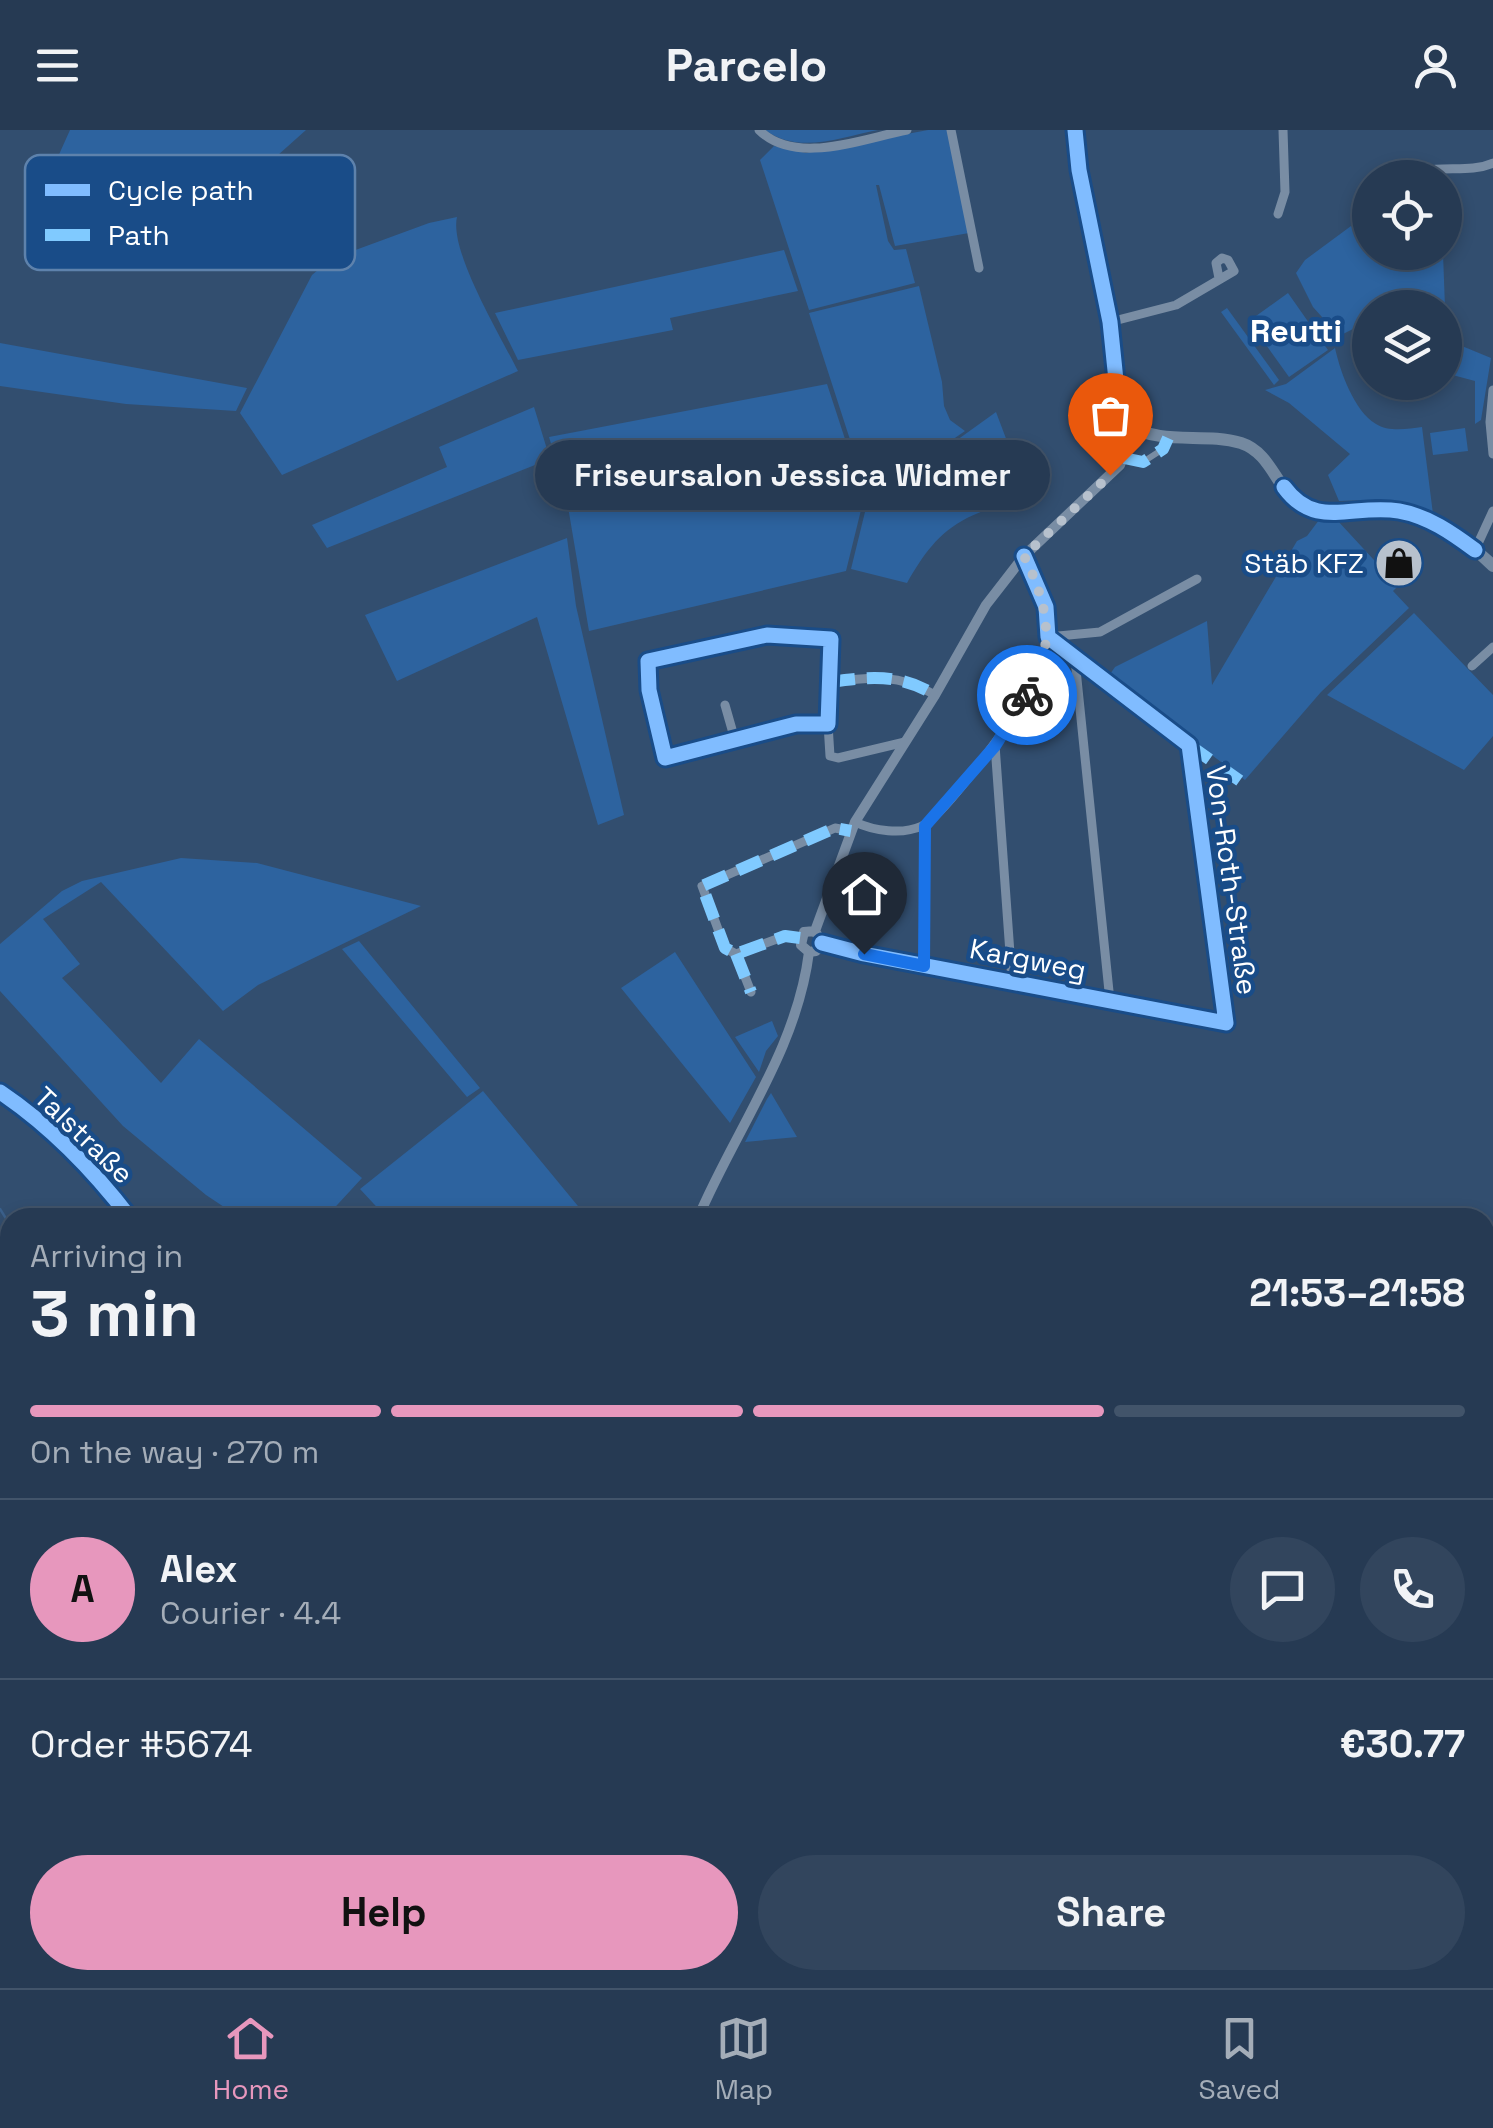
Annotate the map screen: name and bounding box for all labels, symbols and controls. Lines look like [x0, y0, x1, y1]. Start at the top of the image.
text: Parcelo [666, 37, 827, 94]
icon: menu [30, 38, 85, 93]
icon: person [1408, 38, 1463, 93]
legend [25, 155, 355, 270]
map controls [1352, 160, 1462, 400]
button: locate [1352, 160, 1462, 270]
text: Cycle path [108, 172, 254, 208]
text: Path [108, 217, 170, 253]
button: layers [1352, 290, 1462, 400]
district label: Reutti [1250, 311, 1342, 351]
pin [1068, 373, 1153, 476]
icon: bag [1083, 388, 1138, 443]
callout: Friseursalon Jessica Widmer [535, 440, 1050, 510]
text: Friseursalon Jessica Widmer [574, 455, 1011, 495]
shop icon: Stäb KFZ [1373, 537, 1425, 589]
place label: Stäb KFZ [1244, 545, 1364, 581]
courier [977, 645, 1077, 745]
icon: bike [1000, 668, 1055, 723]
street label: Von-Roth-Straße [1198, 763, 1266, 997]
pin [822, 852, 907, 955]
icon: home [837, 867, 892, 922]
street label: Kargweg [967, 930, 1089, 988]
street label: Talstraße [27, 1079, 141, 1191]
text: Arriving in [30, 1236, 183, 1276]
text: 21:53–21:58 [1249, 1269, 1465, 1317]
text: 3 min [30, 1272, 199, 1355]
text: On the way · 270 m [30, 1432, 319, 1472]
button: chat [1230, 1537, 1335, 1642]
button: phone [1360, 1537, 1465, 1642]
text: Alex [160, 1545, 237, 1593]
text: A [70, 1565, 95, 1613]
text: Courier · 4.4 [160, 1593, 341, 1633]
text: Order #5674 [30, 1720, 252, 1768]
text: €30.77 [1340, 1720, 1465, 1768]
button: Help [30, 1855, 738, 1970]
button: Share [758, 1855, 1465, 1970]
tab: Home [213, 2011, 289, 2107]
tab: Map [715, 2011, 773, 2107]
tab: Saved [1199, 2011, 1280, 2107]

